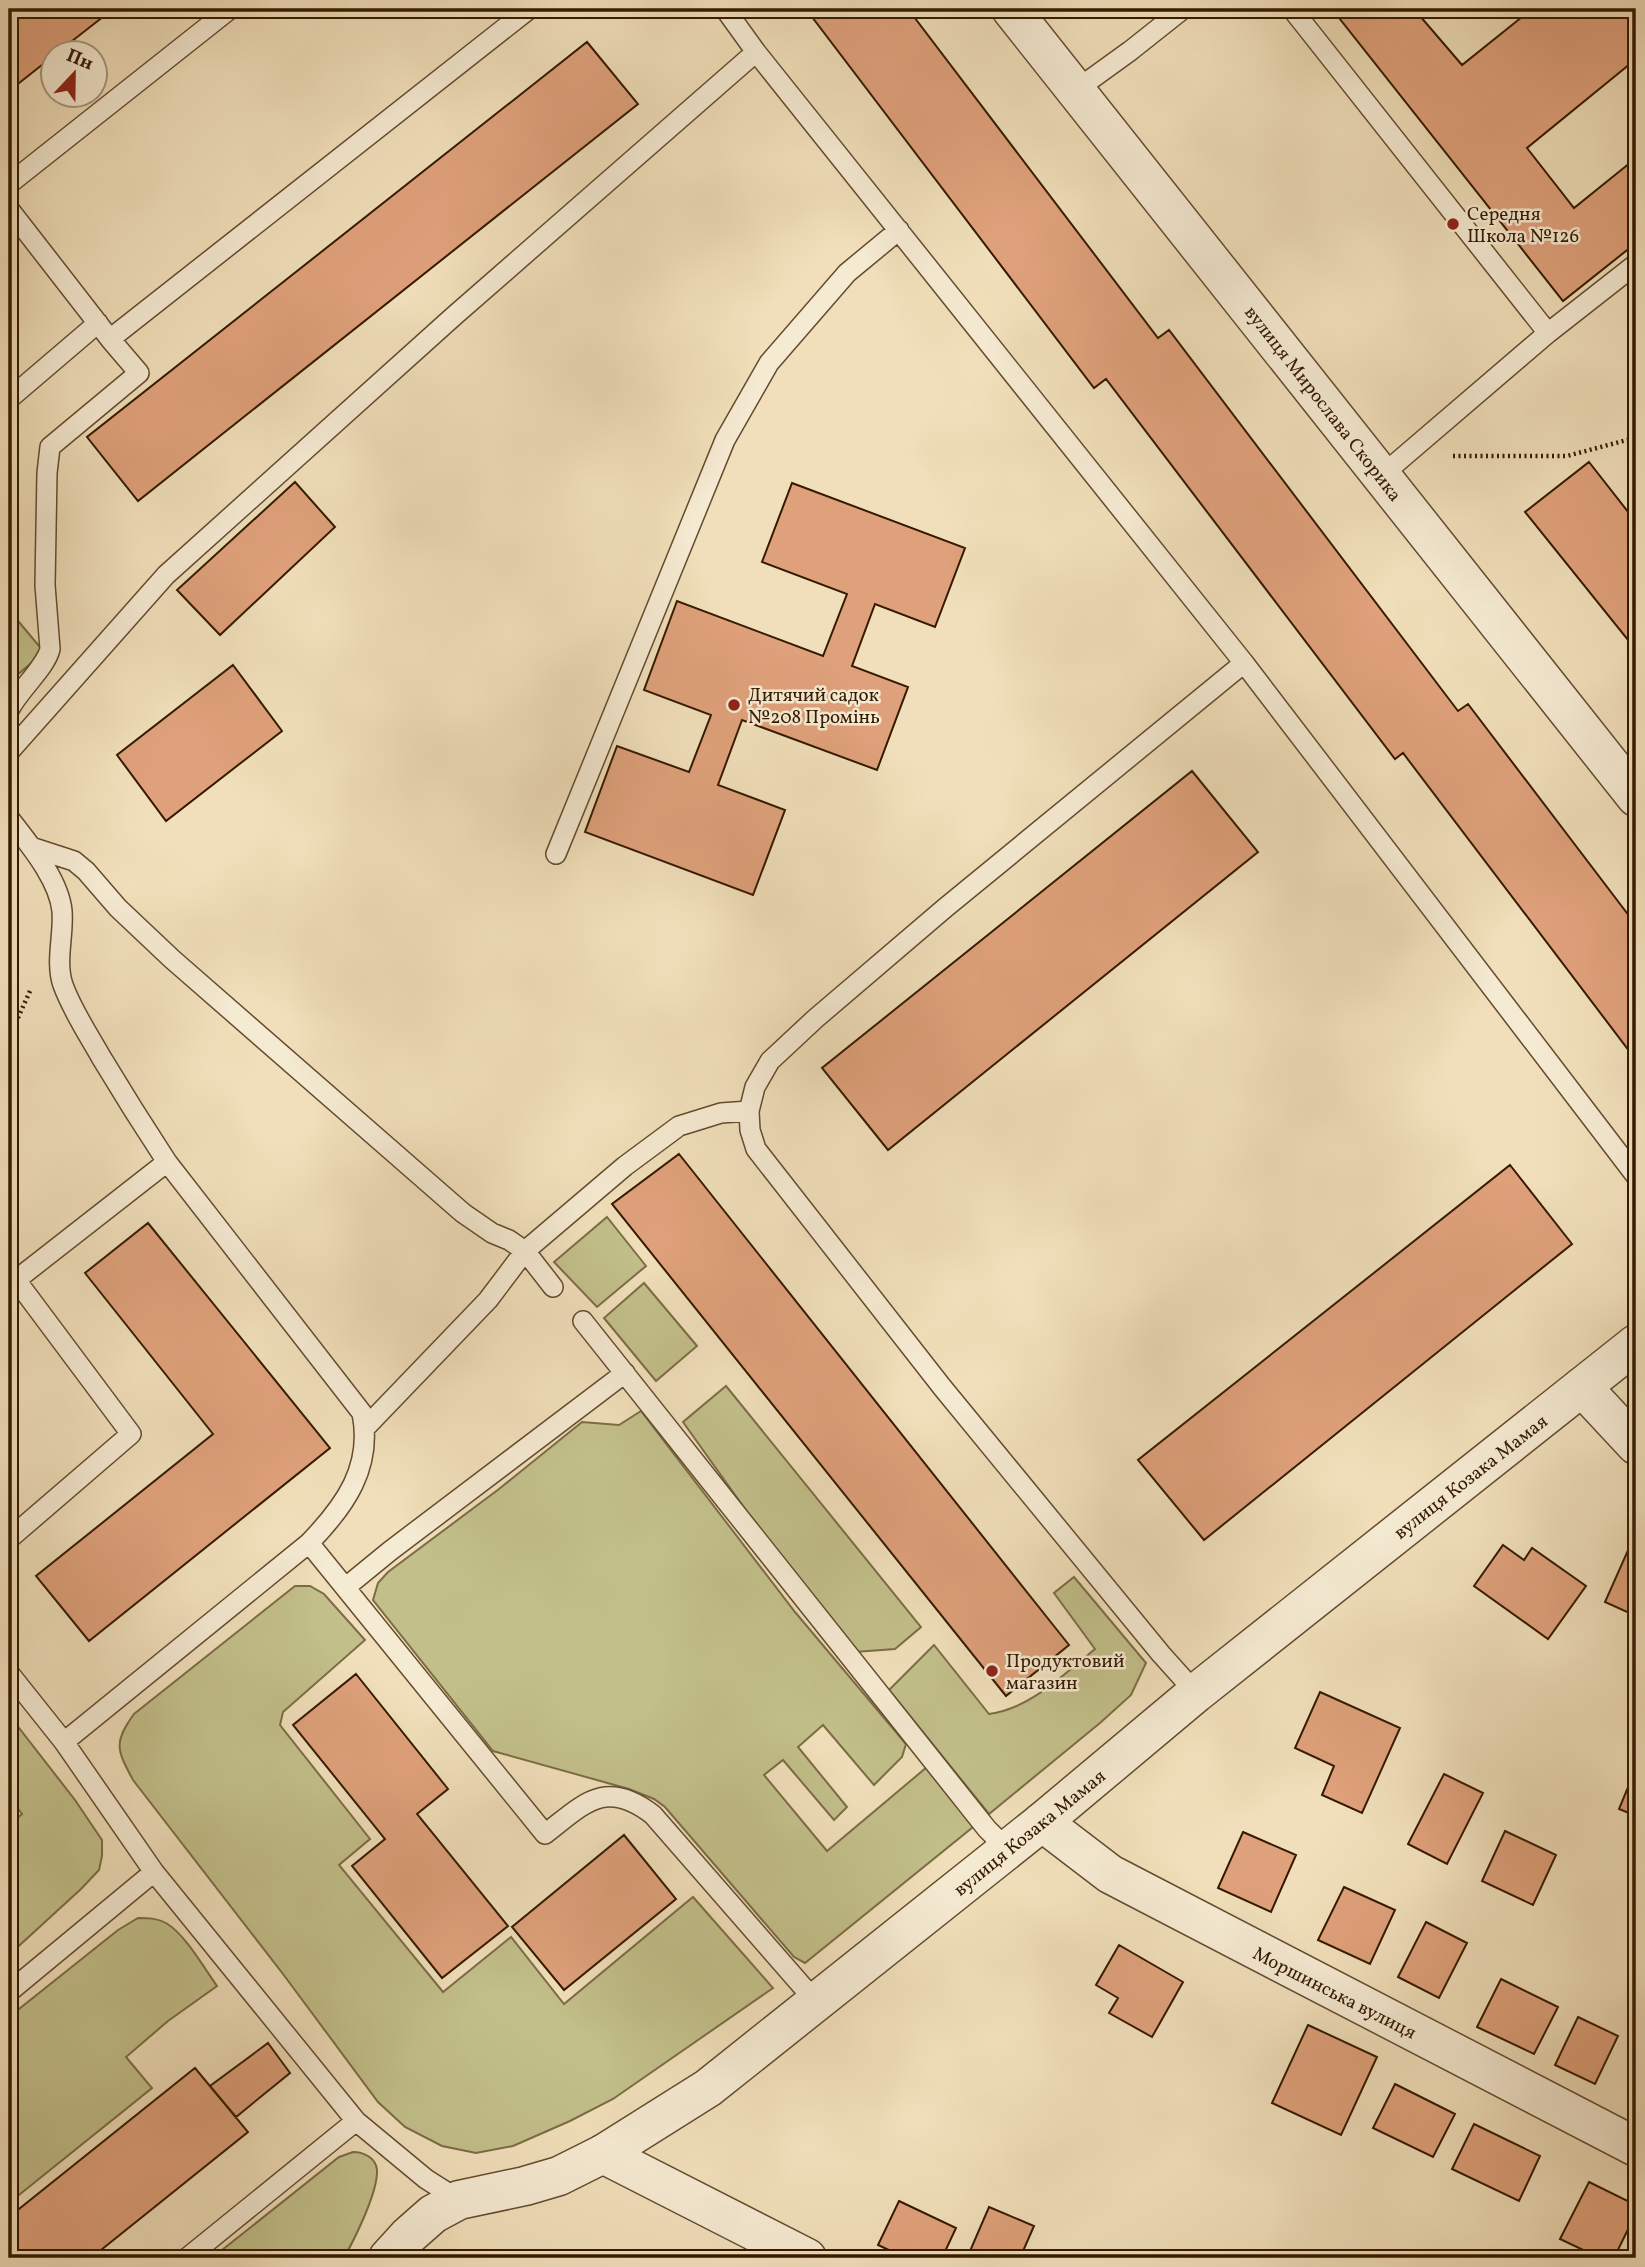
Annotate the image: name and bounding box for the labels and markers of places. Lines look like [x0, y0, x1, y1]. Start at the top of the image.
place label: Середня Школа №126 [1467, 202, 1579, 250]
marker: Середня Школа №126 [1445, 216, 1461, 232]
place label: Дитячий садок №208 Промінь [748, 683, 880, 731]
marker: Дитячий садок №208 Промінь [726, 697, 742, 713]
place label: Продуктовий магазин [1006, 1649, 1124, 1697]
marker: Продуктовий магазин [984, 1663, 1000, 1679]

